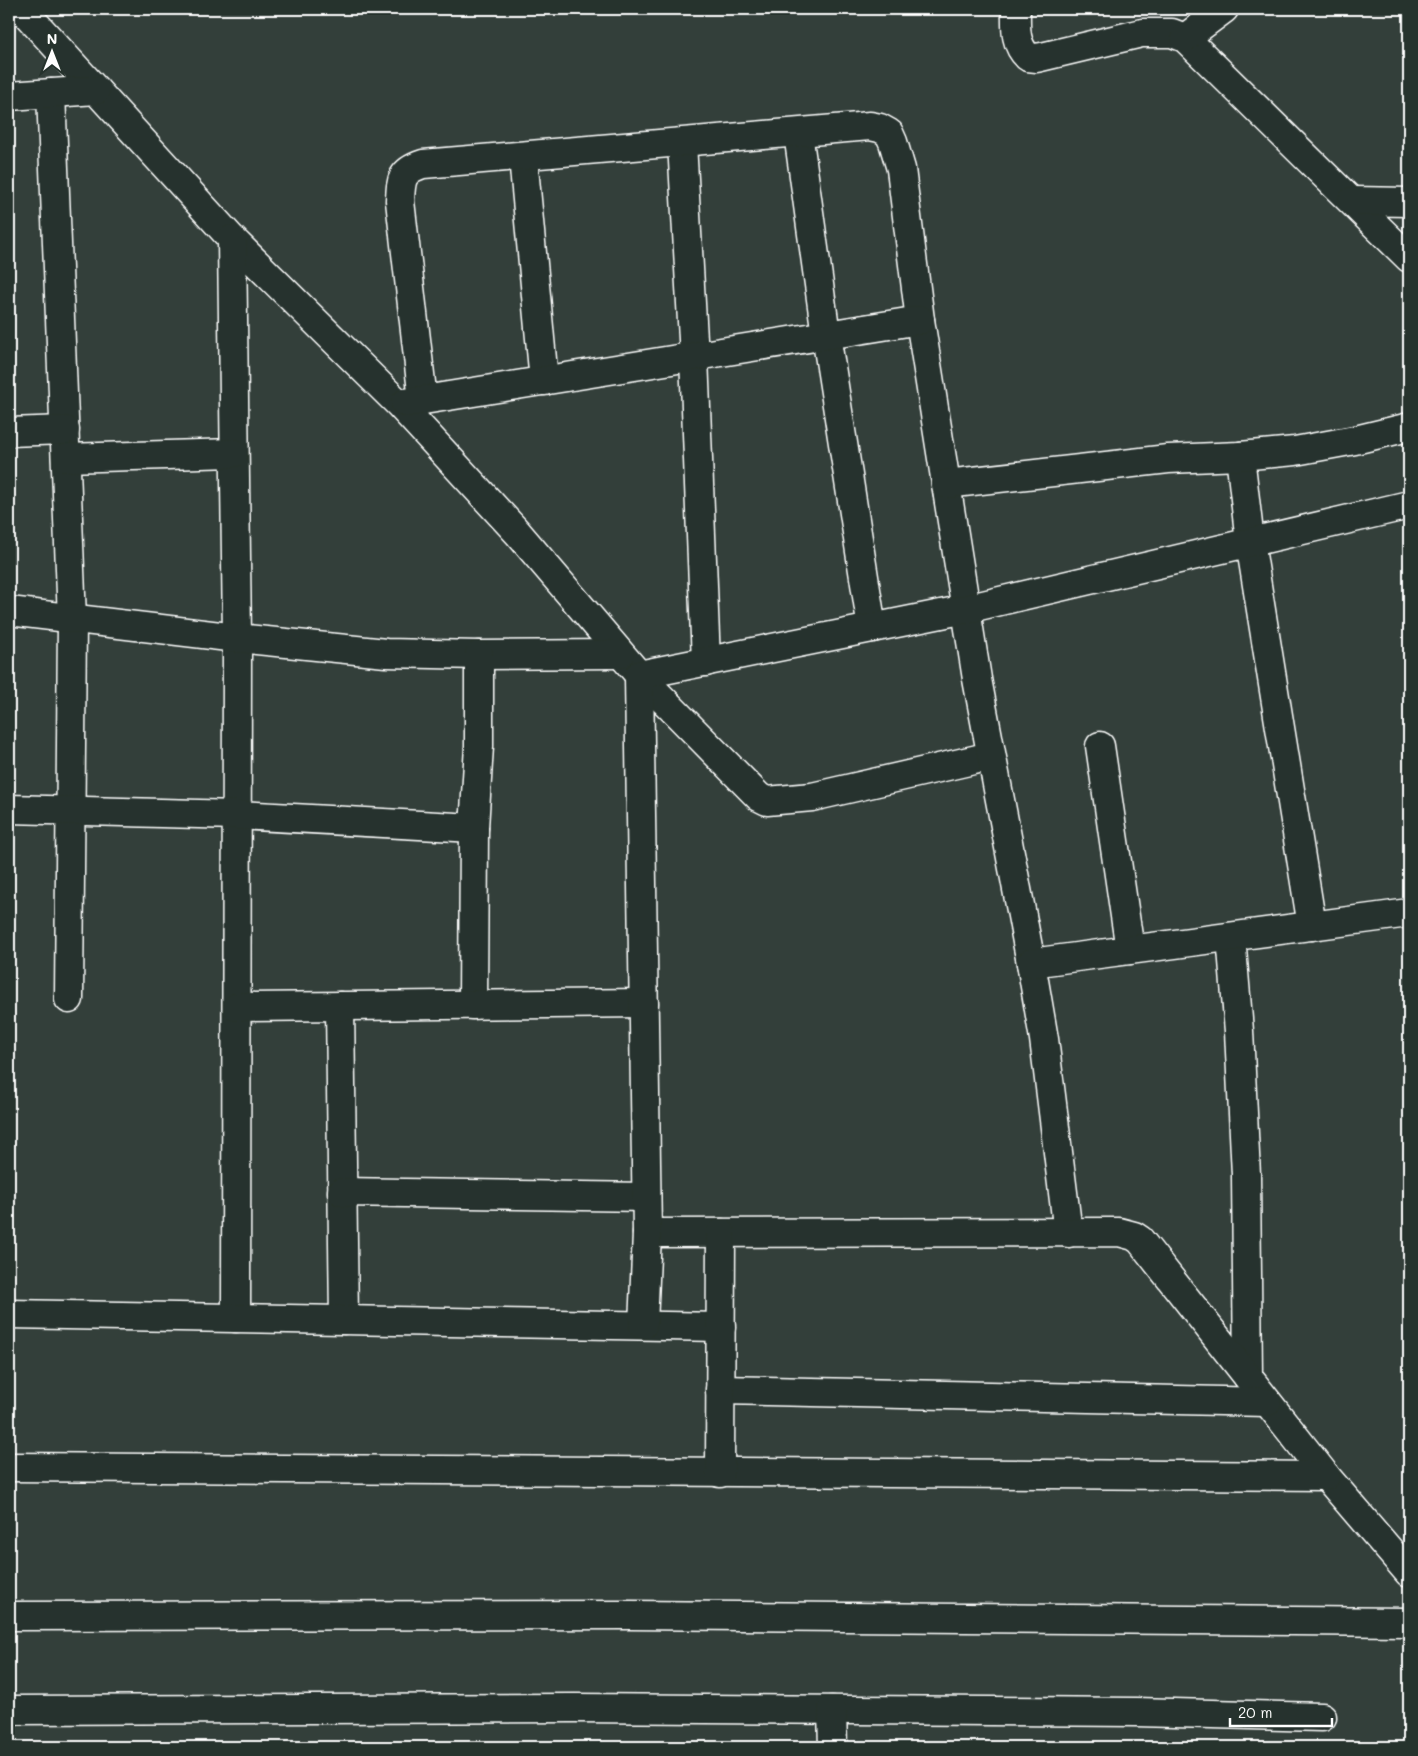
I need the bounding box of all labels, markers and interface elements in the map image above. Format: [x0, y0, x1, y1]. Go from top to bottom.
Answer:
north arrow [28, 28, 78, 78]
text: N [47, 29, 57, 48]
scale bar [1230, 1696, 1333, 1728]
text: 20 m [1238, 1702, 1272, 1722]

